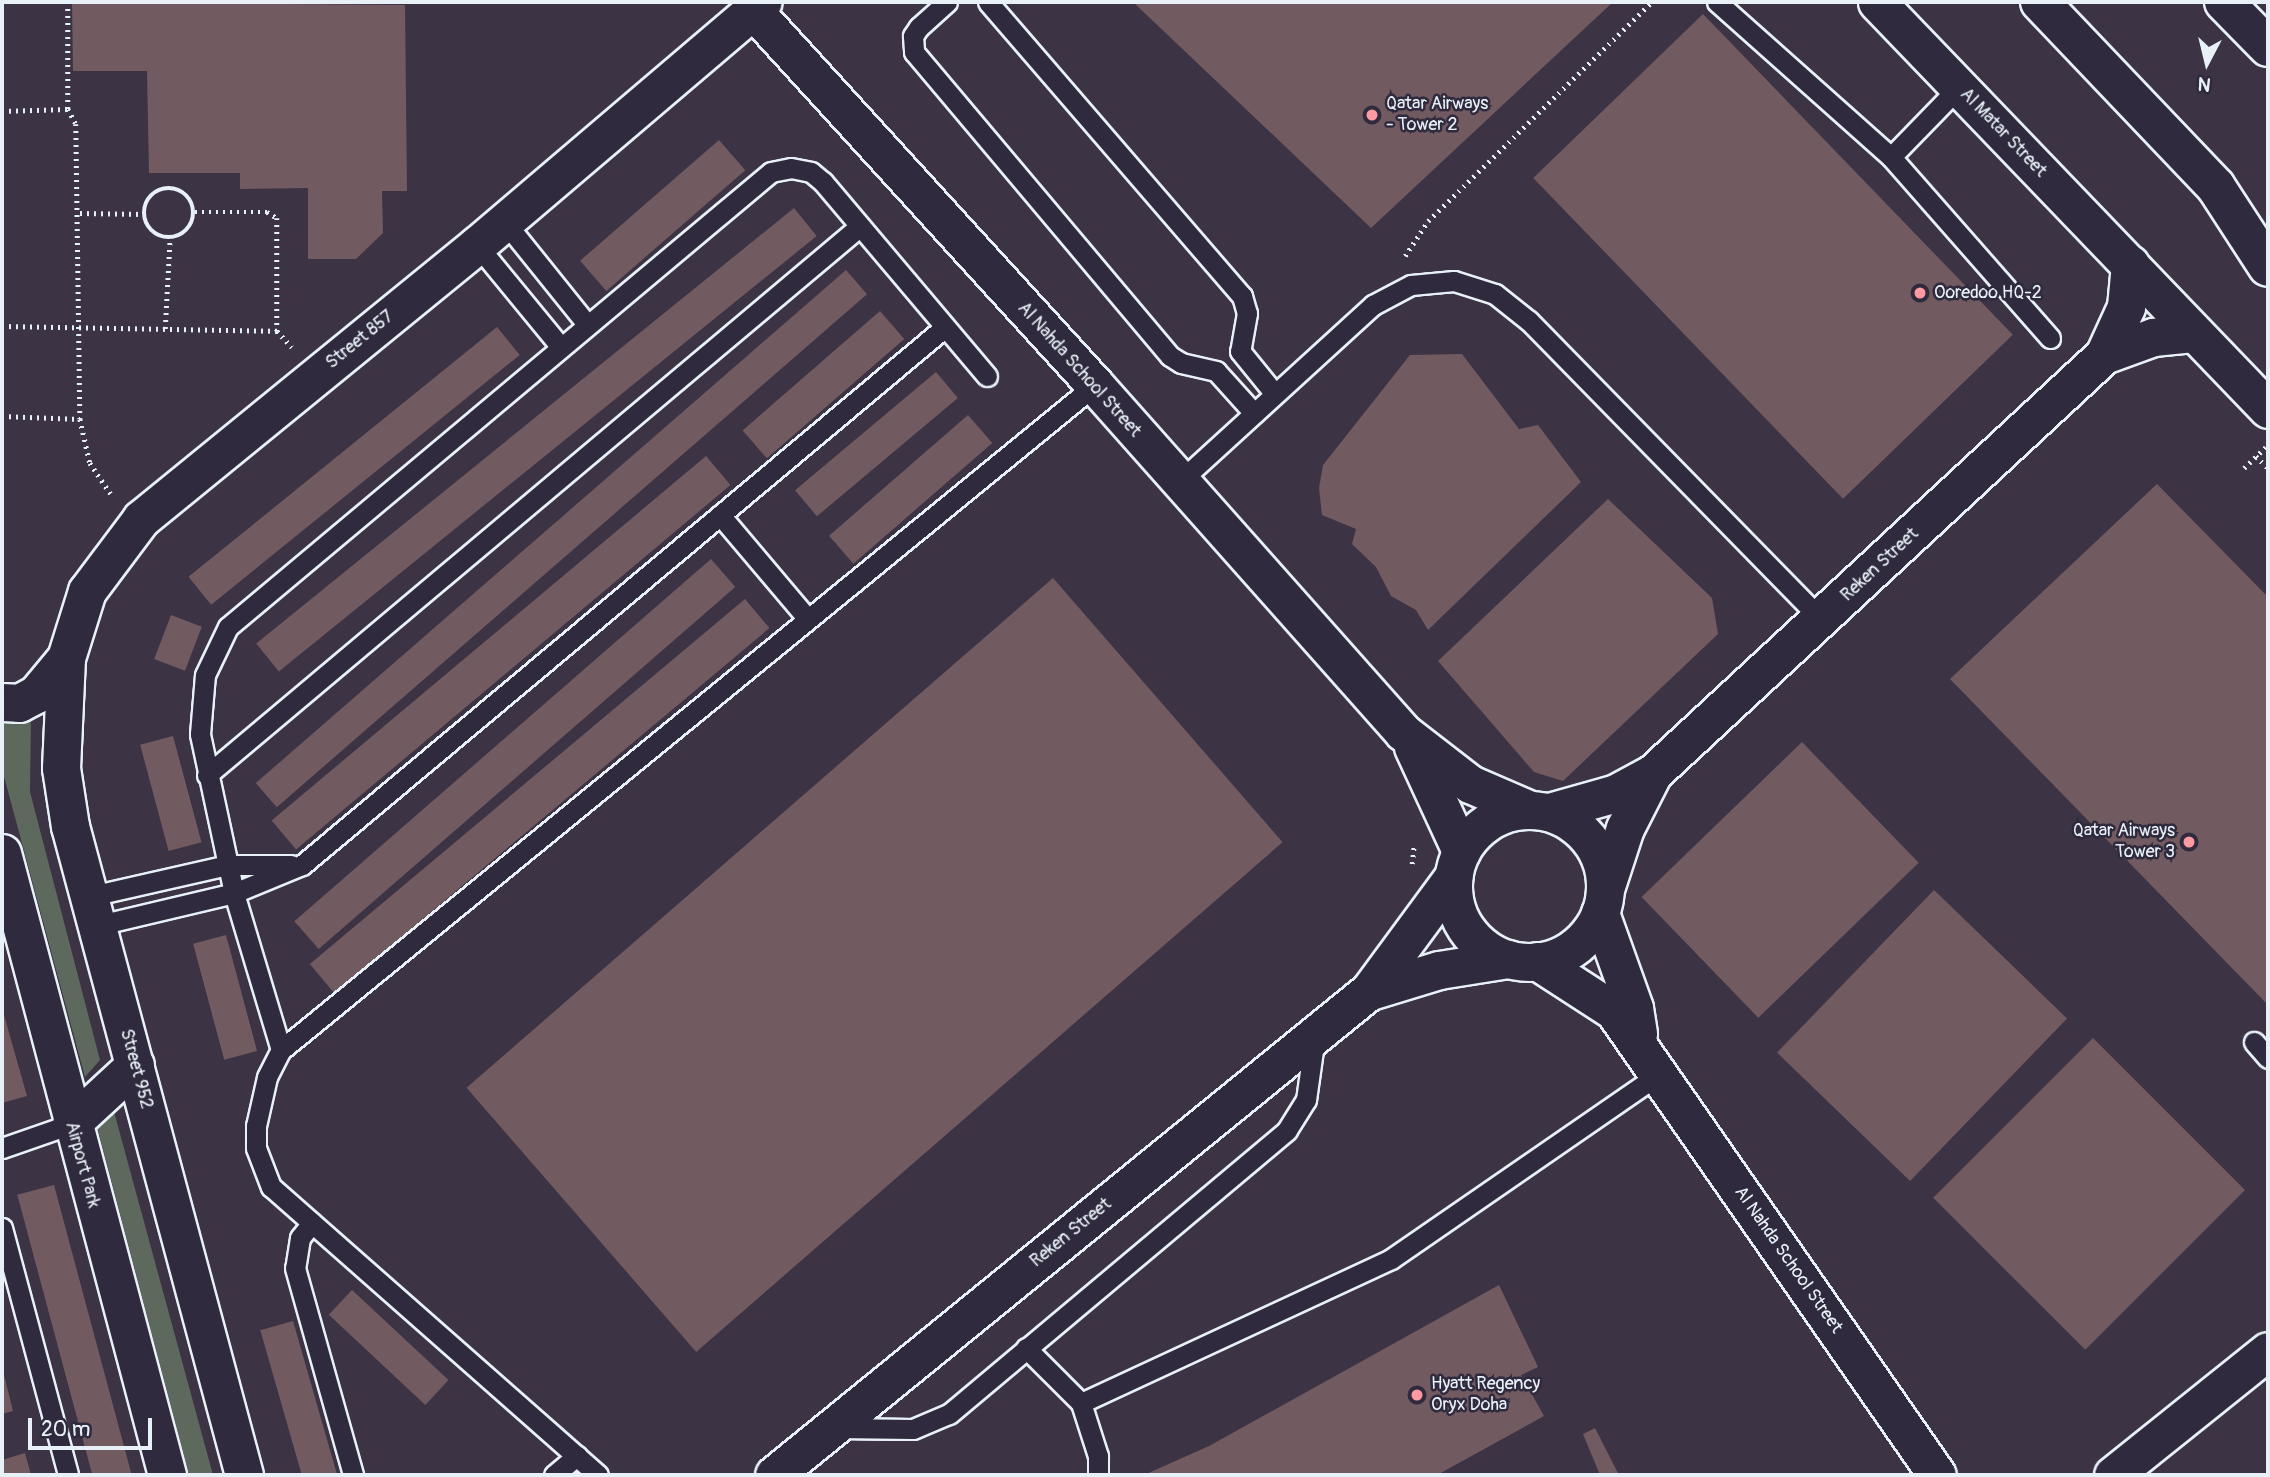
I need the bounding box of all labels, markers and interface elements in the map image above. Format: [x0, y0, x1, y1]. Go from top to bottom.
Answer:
north arrow [2172, 28, 2242, 98]
text: N [2197, 71, 2212, 97]
street label: Al Matar Street [1955, 84, 2051, 182]
place label: Qatar Airways - Tower 2 [1386, 94, 1488, 136]
marker: Qatar Airways - Tower 2 [1364, 107, 1380, 123]
place label: Ooredoo HQ-2 [1934, 282, 2042, 304]
marker: Ooredoo HQ-2 [1912, 285, 1928, 301]
street label: Al Nahda School Street [1013, 298, 1145, 442]
street label: Street 857 [322, 306, 398, 374]
street label: Reken Street [1837, 524, 1923, 606]
place label: Qatar Airways Tower 3 [2073, 821, 2175, 864]
marker: Qatar Airways Tower 3 [2181, 834, 2197, 850]
street label: Street 952 [115, 1027, 157, 1111]
street label: Airport Park [60, 1119, 104, 1211]
street label: Al Nahda School Street [1729, 1182, 1847, 1338]
street label: Reken Street [1026, 1194, 1116, 1272]
place label: Hyatt Regency Oryx Doha [1431, 1374, 1540, 1416]
marker: Hyatt Regency Oryx Doha [1409, 1387, 1425, 1403]
scale bar [32, 1404, 156, 1448]
text: 20 m [41, 1416, 90, 1443]

